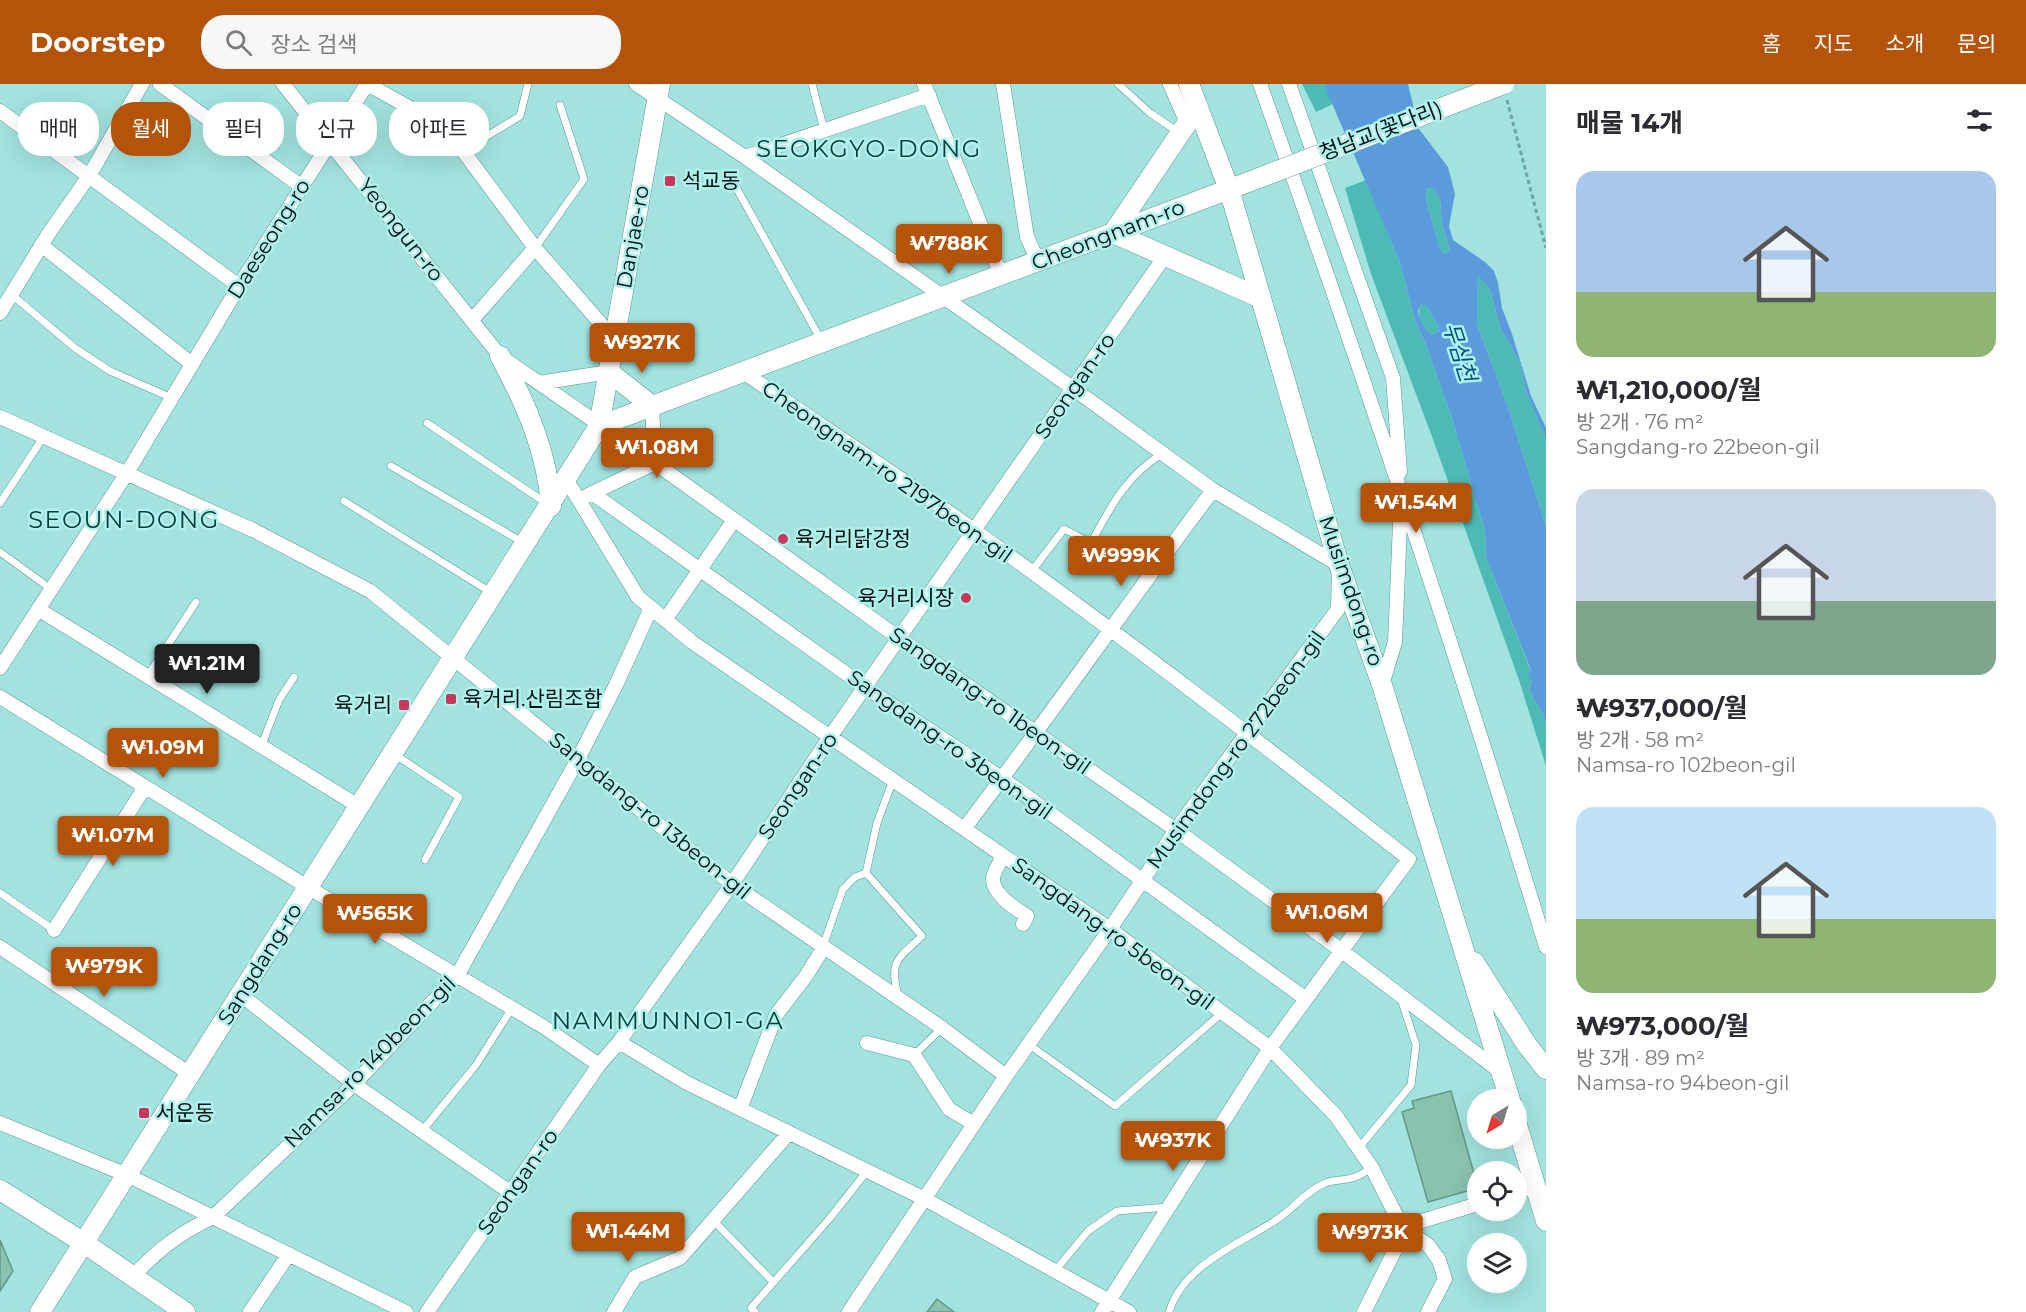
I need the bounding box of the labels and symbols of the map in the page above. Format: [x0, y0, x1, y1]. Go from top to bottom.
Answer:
street label: 청남교(꽃다리) [1316, 96, 1446, 165]
district label: SEOKGYO-DONG [756, 134, 982, 163]
place label: 석교동 [682, 168, 740, 193]
street label: Yeongun-ro [353, 173, 449, 286]
street label: Daeseong-ro [222, 174, 315, 303]
marker: 석교동 [663, 174, 677, 188]
street label: Danjae-ro [611, 183, 654, 290]
street label: Cheongnam-ro [1028, 194, 1188, 275]
pin: ₩788K [907, 224, 991, 275]
water label: 무심천 [1437, 319, 1483, 388]
pin: ₩927K [600, 323, 684, 374]
street label: Seongan-ro [1029, 328, 1120, 443]
street label: Cheongnam-ro 2197beon-gil [757, 375, 1017, 568]
pin: ₩1.08M [608, 428, 706, 479]
pin: ₩1.54M [1367, 483, 1465, 534]
district label: SEOUN-DONG [28, 505, 220, 534]
street label: Musimdong-ro [1314, 512, 1389, 669]
place label: 육거리닭강정 [795, 526, 911, 551]
marker: 육거리닭강정 [776, 532, 790, 546]
pin: ₩999K [1079, 536, 1163, 587]
place label: 육거리시장 [857, 585, 954, 610]
marker: 육거리시장 [959, 591, 973, 605]
street label: Sangdang-ro 1beon-gil [885, 622, 1096, 780]
street label: Musimdong-ro 272beon-gil [1141, 626, 1330, 873]
pin: ₩1.21M [158, 644, 256, 695]
street label: Sangdang-ro 3beon-gil [843, 664, 1057, 825]
place label: 육거리.산림조합 [463, 686, 603, 711]
place label: 육거리 [334, 692, 392, 717]
marker: 육거리.산림조합 [444, 692, 458, 706]
marker: 육거리 [397, 698, 411, 712]
street label: Sangdang-ro 13beon-gil [545, 727, 756, 904]
pin: ₩1.09M [114, 728, 212, 779]
street label: Seongan-ro [753, 728, 842, 844]
pin: ₩1.07M [64, 816, 162, 867]
street label: Sangdang-ro 5beon-gil [1007, 852, 1219, 1015]
pin: ₩1.06M [1278, 893, 1376, 944]
pin: ₩565K [333, 894, 417, 945]
street label: Sangdang-ro [212, 898, 307, 1029]
pin: ₩979K [62, 947, 146, 998]
street label: Namsa-ro 140beon-gil [279, 971, 461, 1153]
district label: NAMMUNNO1-GA [552, 1006, 784, 1035]
north arrow [1467, 1089, 1527, 1149]
place label: 서운동 [156, 1100, 214, 1125]
marker: 서운동 [137, 1106, 151, 1120]
pin: ₩937K [1131, 1121, 1215, 1172]
street label: Seongan-ro [472, 1124, 563, 1239]
pin: ₩1.44M [579, 1212, 677, 1263]
pin: ₩973K [1328, 1213, 1412, 1264]

